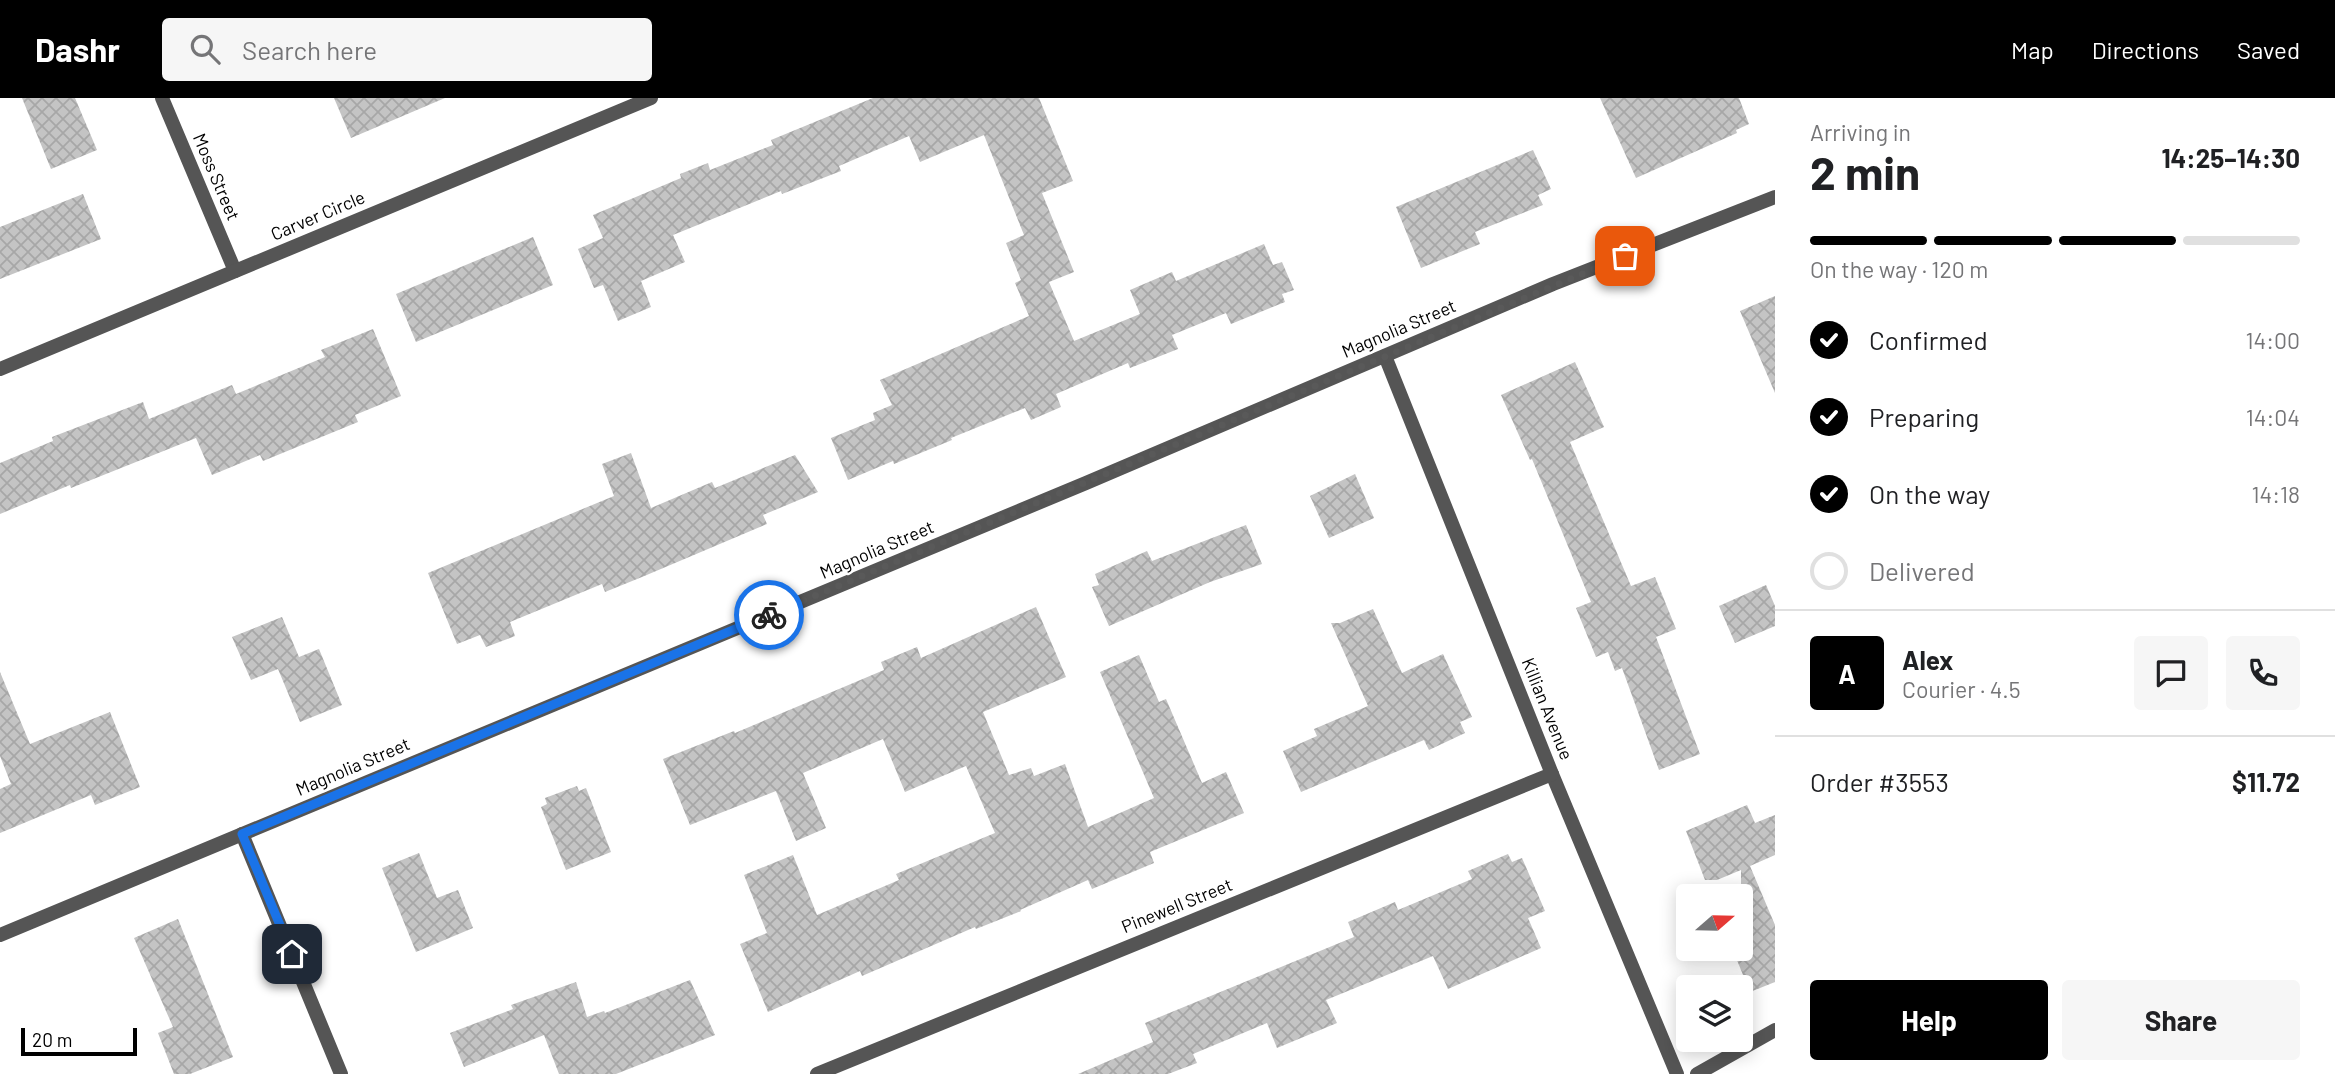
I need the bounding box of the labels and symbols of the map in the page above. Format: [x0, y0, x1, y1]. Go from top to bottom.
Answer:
street label: Moss Street [189, 130, 245, 223]
street label: Carver Circle [267, 185, 368, 245]
pin [1595, 226, 1655, 286]
street label: Magnolia Street [1338, 294, 1459, 362]
street label: Magnolia Street [816, 515, 937, 583]
courier [734, 580, 804, 650]
street label: Killian Avenue [1517, 654, 1578, 763]
street label: Magnolia Street [292, 732, 413, 800]
street label: Pinewell Street [1118, 873, 1235, 937]
north arrow [1676, 884, 1754, 961]
pin [262, 924, 322, 984]
scale bar [21, 1025, 136, 1057]

